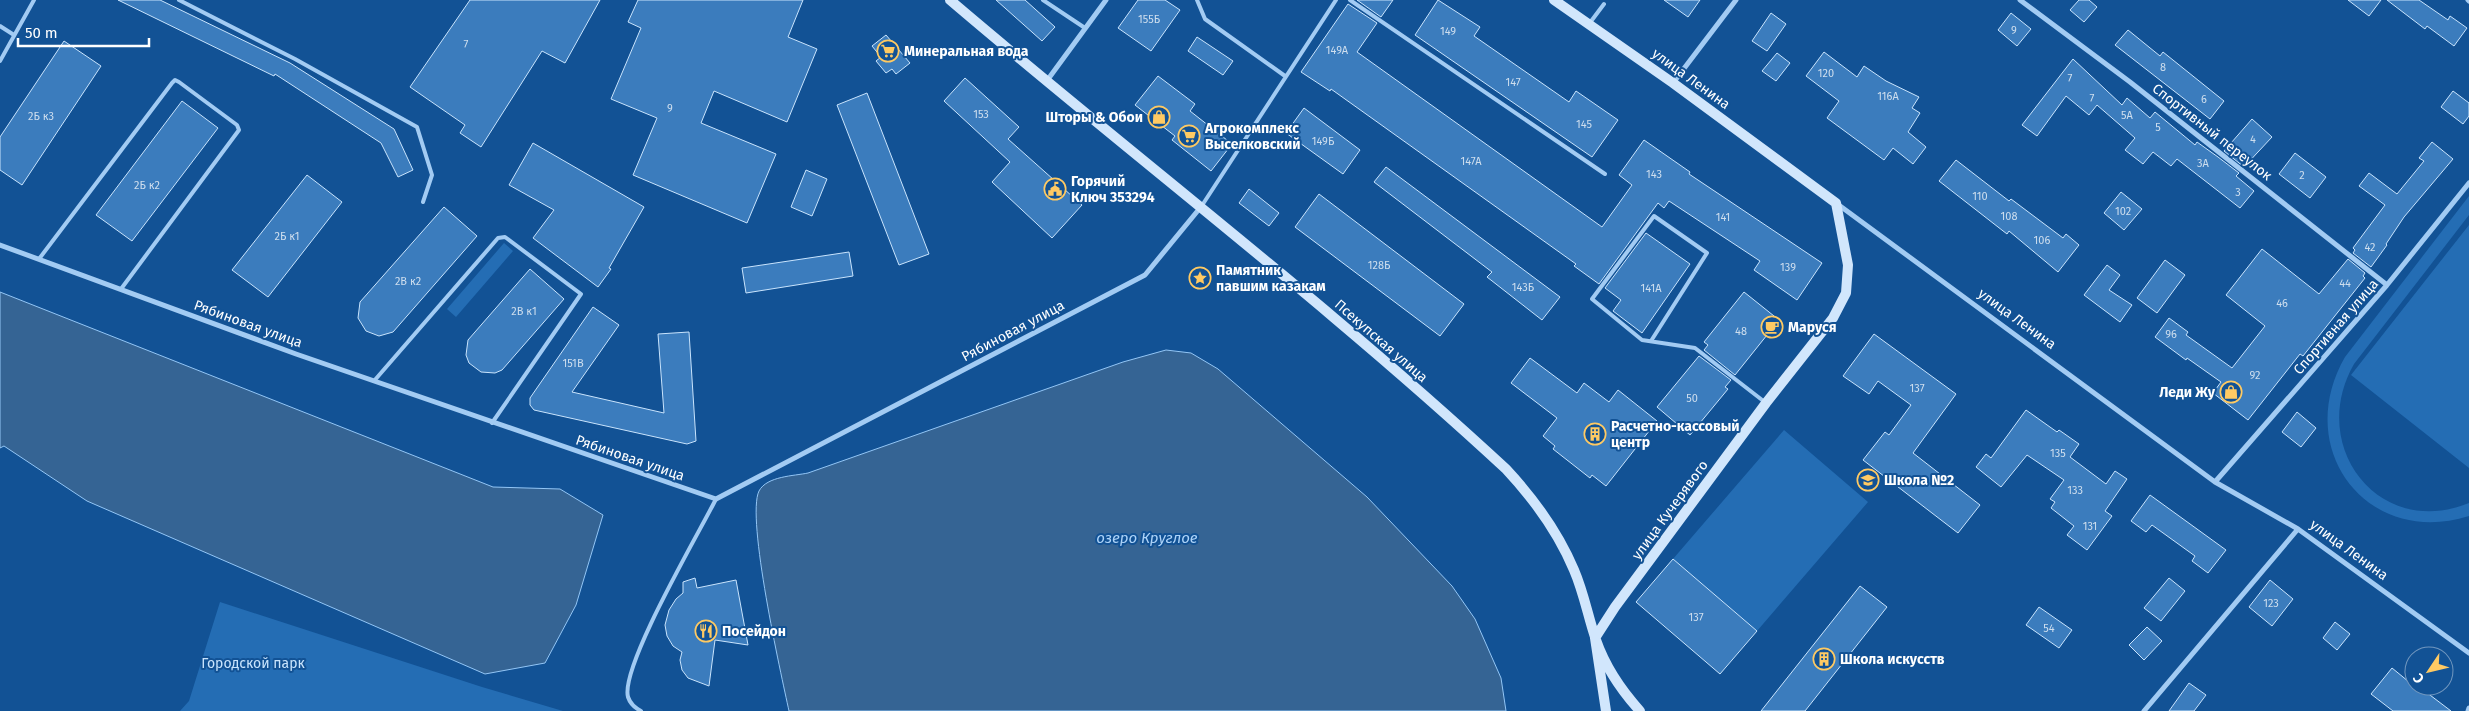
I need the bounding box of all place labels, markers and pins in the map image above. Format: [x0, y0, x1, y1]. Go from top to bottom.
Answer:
supermarket icon: Минеральная вода [876, 39, 900, 63]
place label: Минеральная вода [904, 43, 1029, 60]
shop icon: Шторы & Обои [1147, 105, 1171, 129]
place label: Шторы & Обои [1045, 109, 1143, 126]
place label: Агрокомплекс Выселковский [1204, 120, 1301, 153]
supermarket icon: Агрокомплекс Выселковский [1177, 124, 1201, 148]
place label: Горячий Ключ 353294 [1071, 173, 1155, 206]
public building icon: Горячий Ключ 353294 [1043, 177, 1067, 201]
place label: Памятник павшим казакам [1216, 262, 1326, 295]
place icon: Памятник павшим казакам [1188, 266, 1212, 290]
cafe icon: Маруся [1760, 315, 1784, 339]
place label: Маруся [1788, 319, 1837, 336]
shop icon: Леди Жу [2219, 380, 2243, 404]
place label: Леди Жу [2159, 384, 2216, 401]
place label: Расчетно-кассовый центр [1611, 418, 1740, 451]
building icon: Расчетно-кассовый центр [1583, 422, 1607, 446]
school or university icon: Школа №2 [1856, 468, 1880, 492]
place label: Школа №2 [1884, 472, 1954, 489]
restaurant icon: Посейдон [694, 619, 718, 643]
place label: Посейдон [722, 623, 786, 640]
building icon: Школа искусств [1812, 647, 1836, 671]
place label: Школа искусств [1840, 651, 1945, 668]

